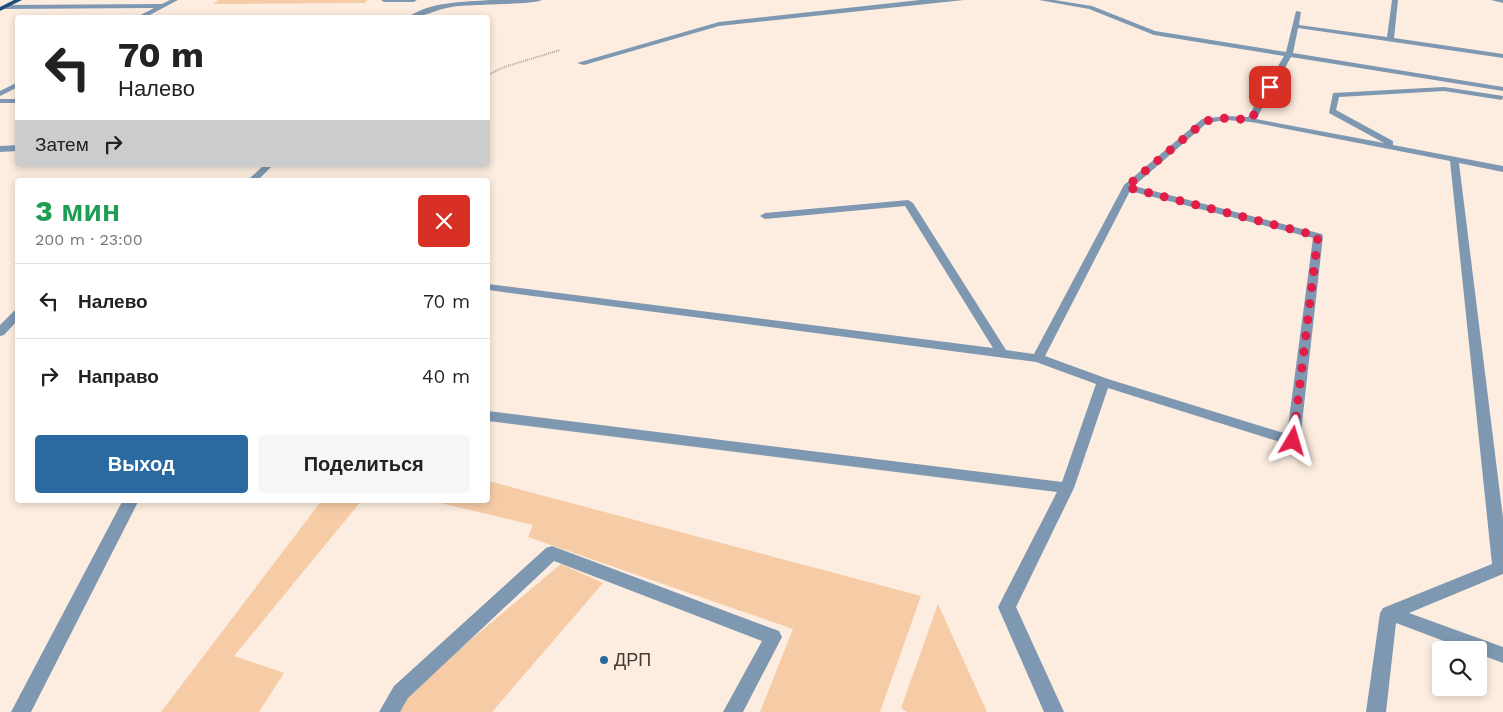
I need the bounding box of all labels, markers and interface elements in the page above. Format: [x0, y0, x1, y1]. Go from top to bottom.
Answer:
text: 70 m [118, 34, 204, 76]
icon: left [35, 35, 100, 100]
pin [1249, 66, 1291, 108]
icon: arrive [1256, 73, 1284, 101]
text: Налево [118, 76, 195, 101]
icon: right [99, 130, 127, 158]
text: Затем [35, 133, 89, 156]
text: 3 мин [35, 193, 120, 228]
button: close [418, 195, 470, 247]
text: 200 m · 23:00 [35, 230, 143, 249]
icon: left [35, 287, 63, 315]
text: Налево [78, 290, 148, 313]
text: 70 m [423, 290, 470, 313]
icon: right [35, 362, 63, 390]
text: Направо [78, 365, 159, 388]
text: 40 m [422, 365, 470, 388]
position arrow [1266, 414, 1318, 466]
button: Выход [35, 435, 248, 493]
button: Поделиться [258, 435, 470, 493]
map controls [1432, 641, 1487, 696]
button: search [1432, 641, 1487, 696]
place label: ДРП [614, 649, 651, 670]
marker: ДРП [598, 654, 610, 666]

